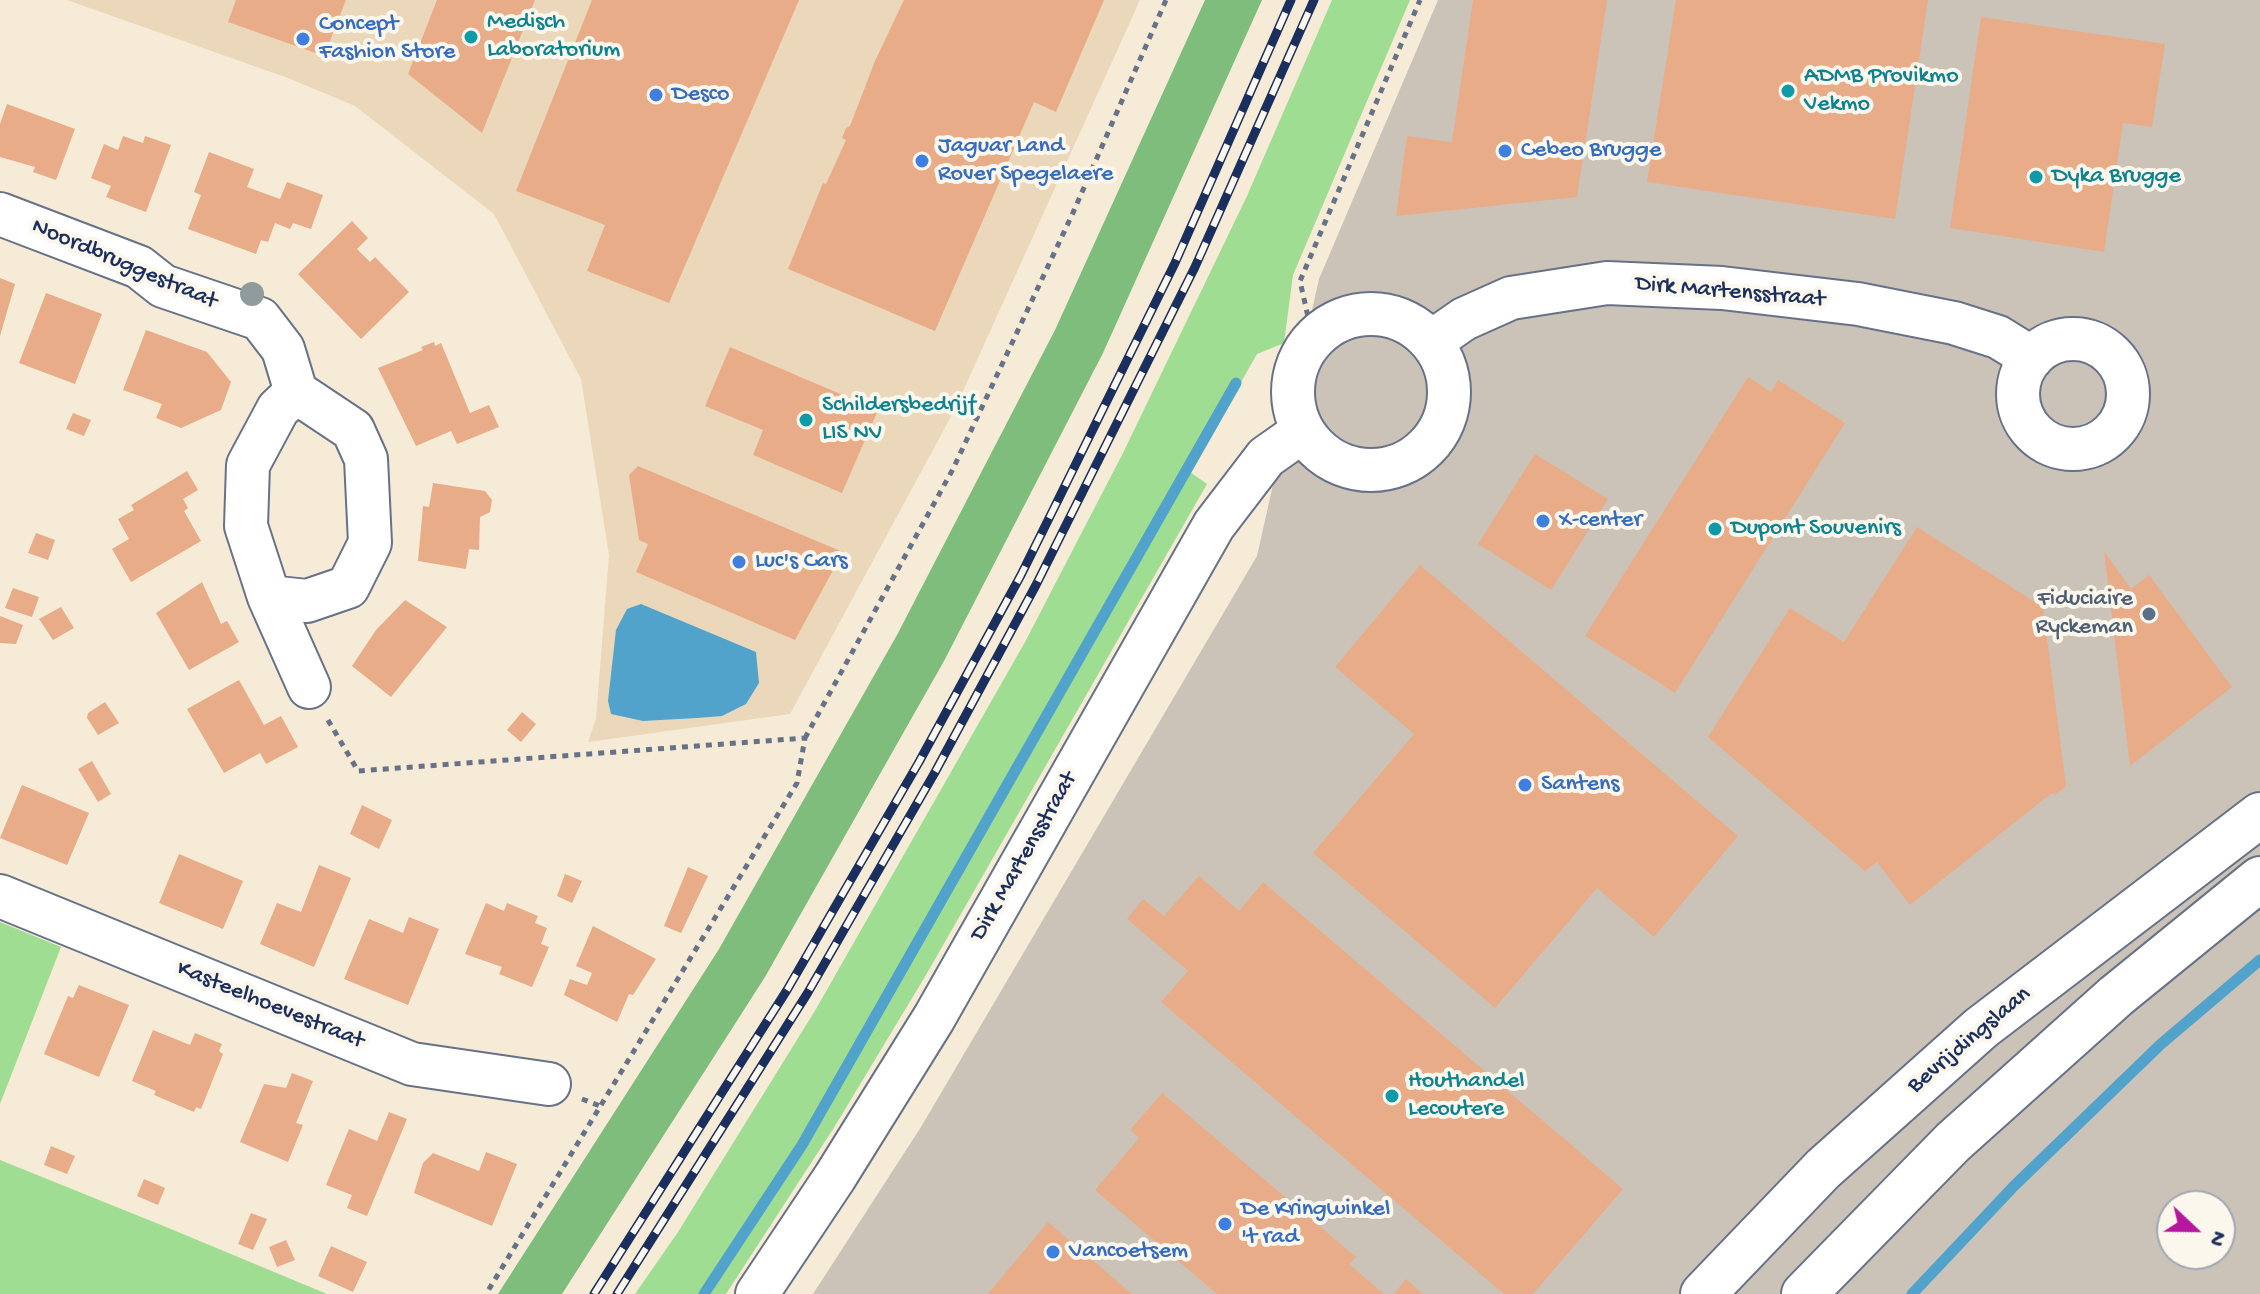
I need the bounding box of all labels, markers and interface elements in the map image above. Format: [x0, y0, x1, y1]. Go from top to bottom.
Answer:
place label: Medisch Laboratorium [487, 9, 620, 65]
place label: Concept Fashion Store [319, 11, 455, 67]
marker: Medisch Laboratorium [462, 28, 480, 46]
marker: Concept Fashion Store [294, 30, 312, 48]
place label: ADMB Provikmo Vekmo [1804, 63, 1959, 119]
place label: Desco [672, 81, 729, 109]
marker: ADMB Provikmo Vekmo [1779, 82, 1797, 100]
marker: Desco [647, 86, 665, 104]
place label: Jaguar Land Rover Spegelaere [938, 133, 1113, 189]
place label: Cebeo Brugge [1521, 137, 1661, 165]
marker: Cebeo Brugge [1496, 142, 1514, 160]
marker: Jaguar Land Rover Spegelaere [913, 152, 931, 170]
place label: Dyka Brugge [2052, 163, 2181, 191]
marker: Dyka Brugge [2027, 168, 2045, 186]
street label: Noordbruggestraat [27, 213, 221, 317]
street label: Dirk Martensstraat [1634, 270, 1826, 316]
place label: Schildersbedrijf LIS NV [822, 392, 976, 448]
marker: Schildersbedrijf LIS NV [797, 411, 815, 429]
place label: X-center [1559, 507, 1642, 535]
marker: X-center [1534, 512, 1552, 530]
place label: Dupont Souvenirs [1731, 515, 1901, 543]
marker: Dupont Souvenirs [1706, 520, 1724, 538]
place label: Luc's Cars [755, 548, 847, 576]
marker: Luc's Cars [730, 553, 748, 571]
place label: Fiduciaire Ryckeman [2036, 586, 2133, 642]
marker: Fiduciaire Ryckeman [2140, 605, 2158, 623]
street label: Dirk Martensstraat [965, 767, 1085, 947]
place label: Santens [1541, 771, 1619, 799]
marker: Santens [1516, 776, 1534, 794]
street label: Kasteelhoevestraat [172, 955, 368, 1057]
street label: Bevrijdingslaan [1902, 981, 2038, 1101]
place label: Houthandel Lecoutere [1408, 1068, 1525, 1124]
marker: Houthandel Lecoutere [1383, 1087, 1401, 1105]
north arrow [2156, 1190, 2236, 1270]
place label: De Kringwinkel 't rad [1241, 1196, 1390, 1252]
marker: De Kringwinkel 't rad [1216, 1215, 1234, 1233]
text: N [2202, 1227, 2231, 1250]
place label: Vancoetsem [1069, 1238, 1188, 1266]
marker: Vancoetsem [1044, 1243, 1062, 1261]

